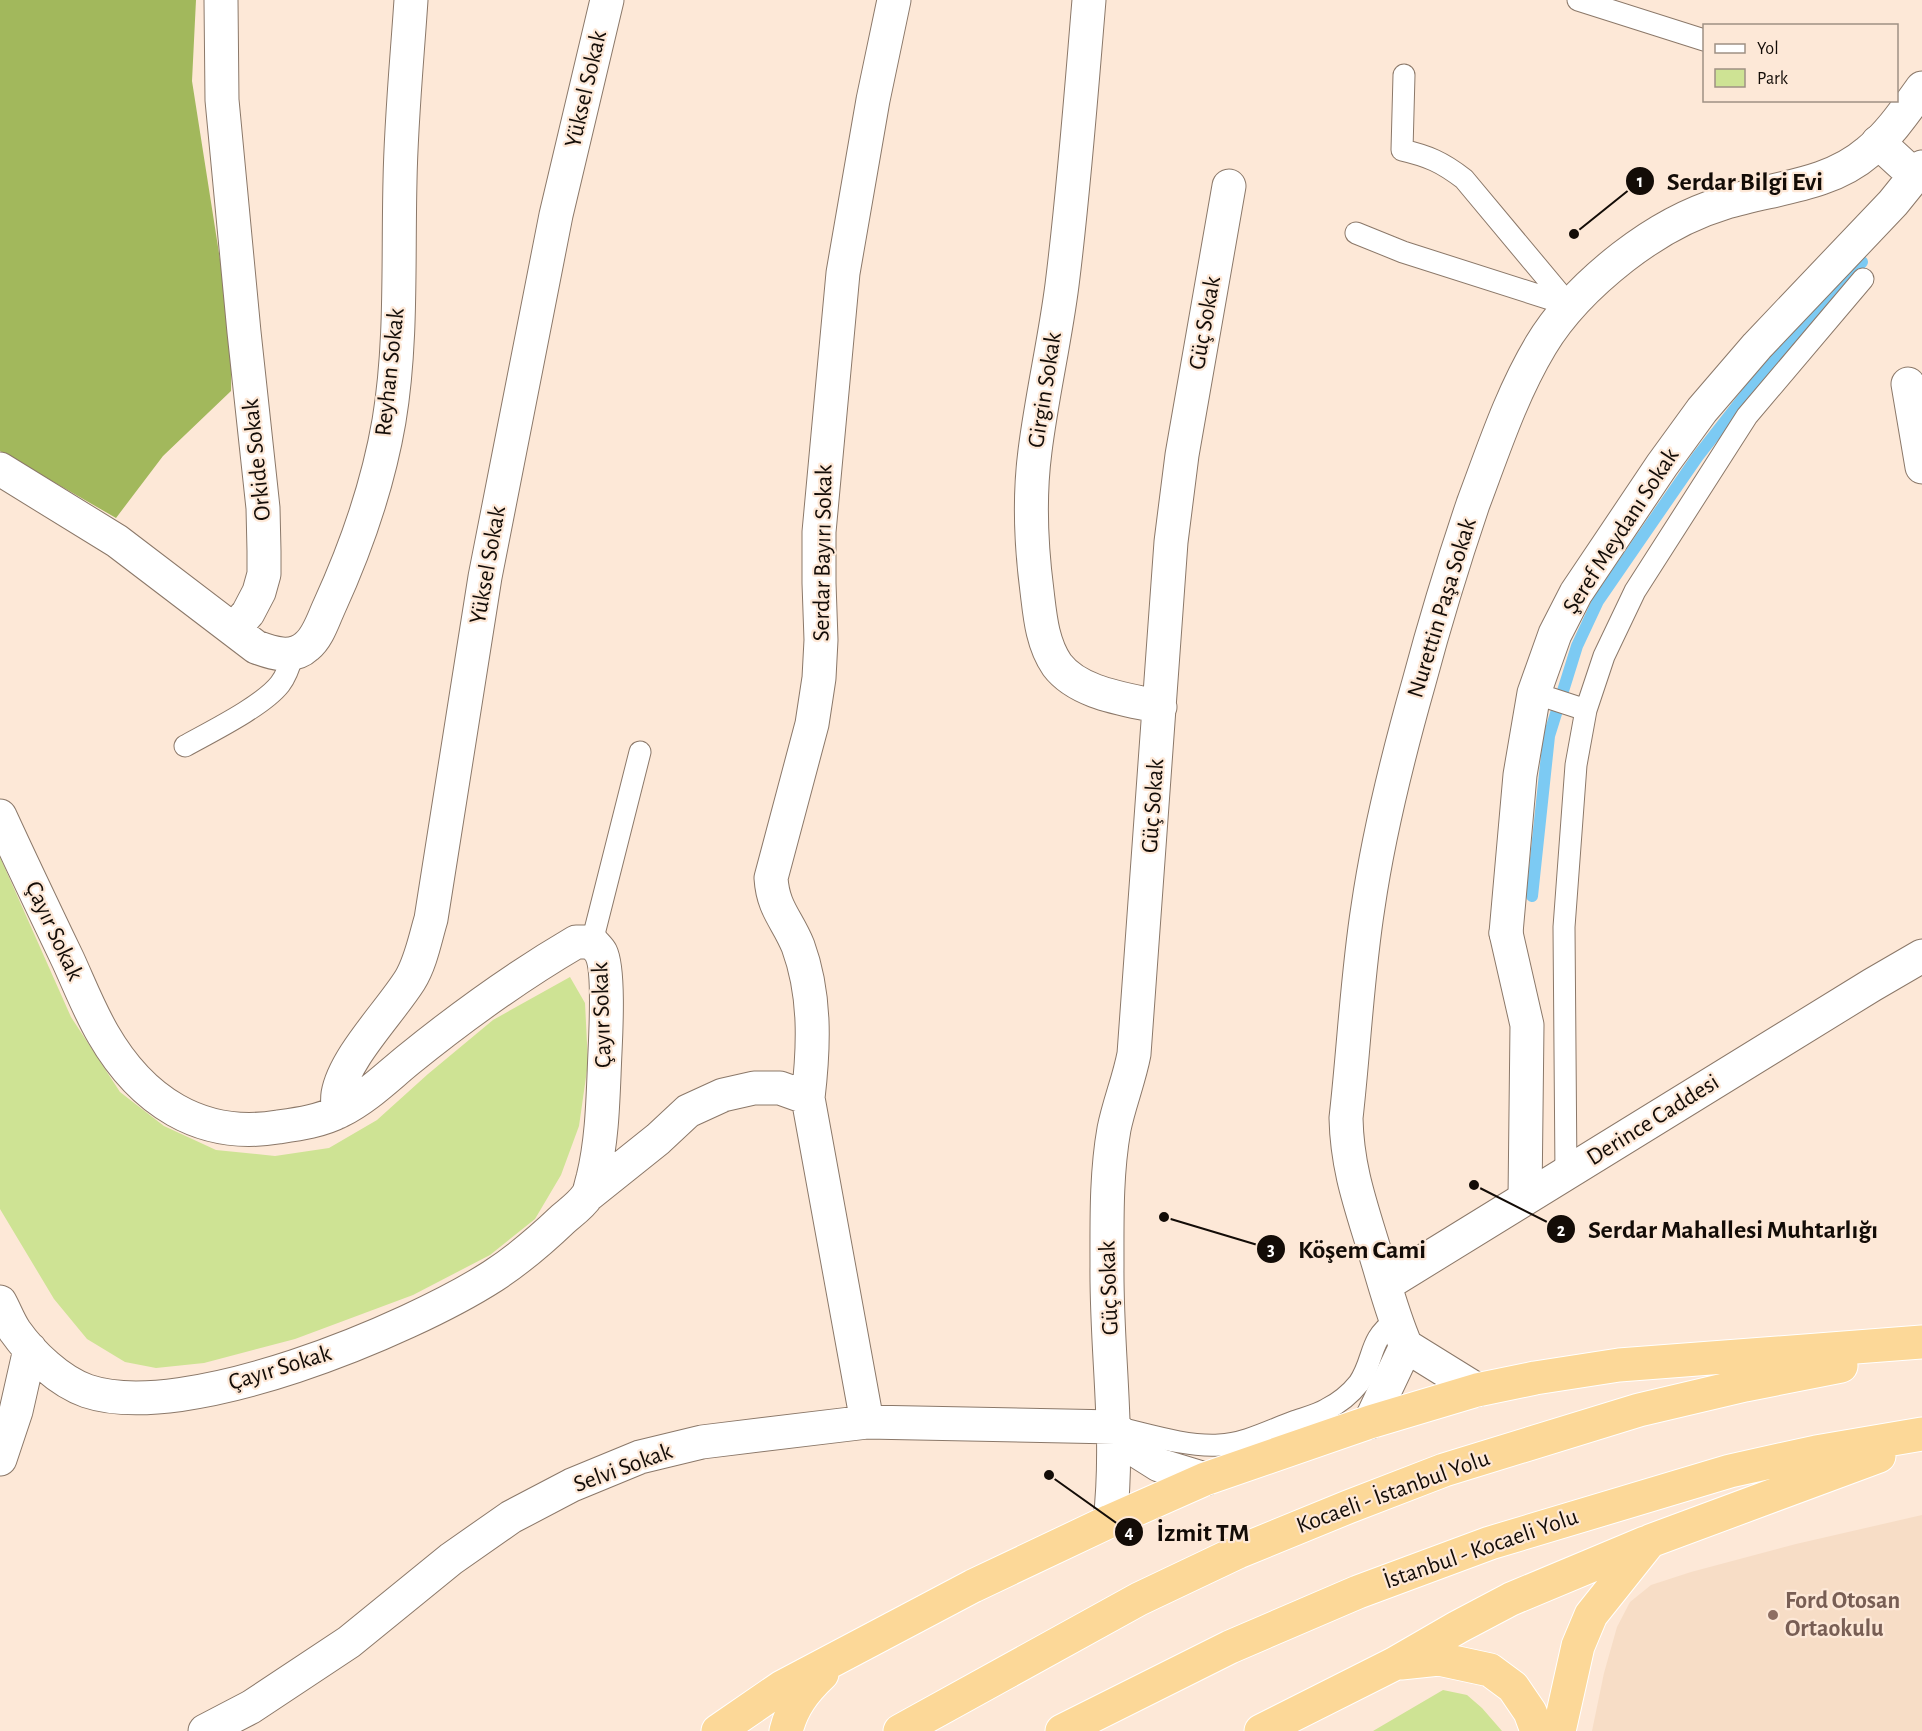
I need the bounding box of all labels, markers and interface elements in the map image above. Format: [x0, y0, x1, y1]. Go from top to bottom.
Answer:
legend [1703, 24, 1898, 102]
street label: Yüksel Sokak [561, 28, 611, 150]
text: Yol [1757, 40, 1779, 58]
text: Park [1757, 70, 1789, 88]
callout: Serdar Bilgi Evi [1625, 159, 1836, 203]
text: Serdar Bilgi Evi [1667, 169, 1823, 195]
text: 1 [1637, 173, 1643, 191]
street label: Güç Sokak [1185, 274, 1225, 372]
street label: Reyhan Sokak [371, 307, 409, 437]
street label: Girgin Sokak [1024, 330, 1066, 450]
street label: Orkide Sokak [239, 398, 275, 522]
street label: Şeref Meydanı Sokak [1559, 444, 1683, 618]
street label: Serdar Bayırı Sokak [809, 464, 837, 642]
street label: Yüksel Sokak [466, 504, 510, 626]
street label: Nurettin Paşa Sokak [1403, 515, 1481, 701]
street label: Güç Sokak [1138, 758, 1168, 854]
street label: Çayır Sokak [21, 878, 87, 984]
street label: Çayır Sokak [588, 961, 616, 1068]
street label: Derince Caddesi [1583, 1070, 1723, 1170]
callout: Serdar Mahallesi Muhtarlığı [1546, 1207, 1890, 1251]
text: Serdar Mahallesi Muhtarlığı [1588, 1217, 1878, 1243]
text: 2 [1557, 1222, 1566, 1240]
callout: Köşem Cami [1256, 1227, 1438, 1271]
text: Köşem Cami [1298, 1237, 1426, 1263]
street label: Güç Sokak [1095, 1240, 1123, 1336]
text: 3 [1267, 1241, 1275, 1259]
street label: Çayır Sokak [226, 1341, 334, 1395]
street label: Selvi Sokak [571, 1439, 675, 1497]
street label: Kocaeli - İstanbul Yolu [1293, 1445, 1493, 1538]
street label: İstanbul - Kocaeli Yolu [1380, 1504, 1581, 1594]
callout: İzmit TM [1114, 1510, 1261, 1554]
text: İzmit TM [1157, 1519, 1249, 1546]
text: 4 [1124, 1524, 1134, 1542]
place label: Ford Otosan Ortaokulu [1785, 1589, 1900, 1641]
marker: Ford Otosan Ortaokulu [1766, 1608, 1780, 1622]

